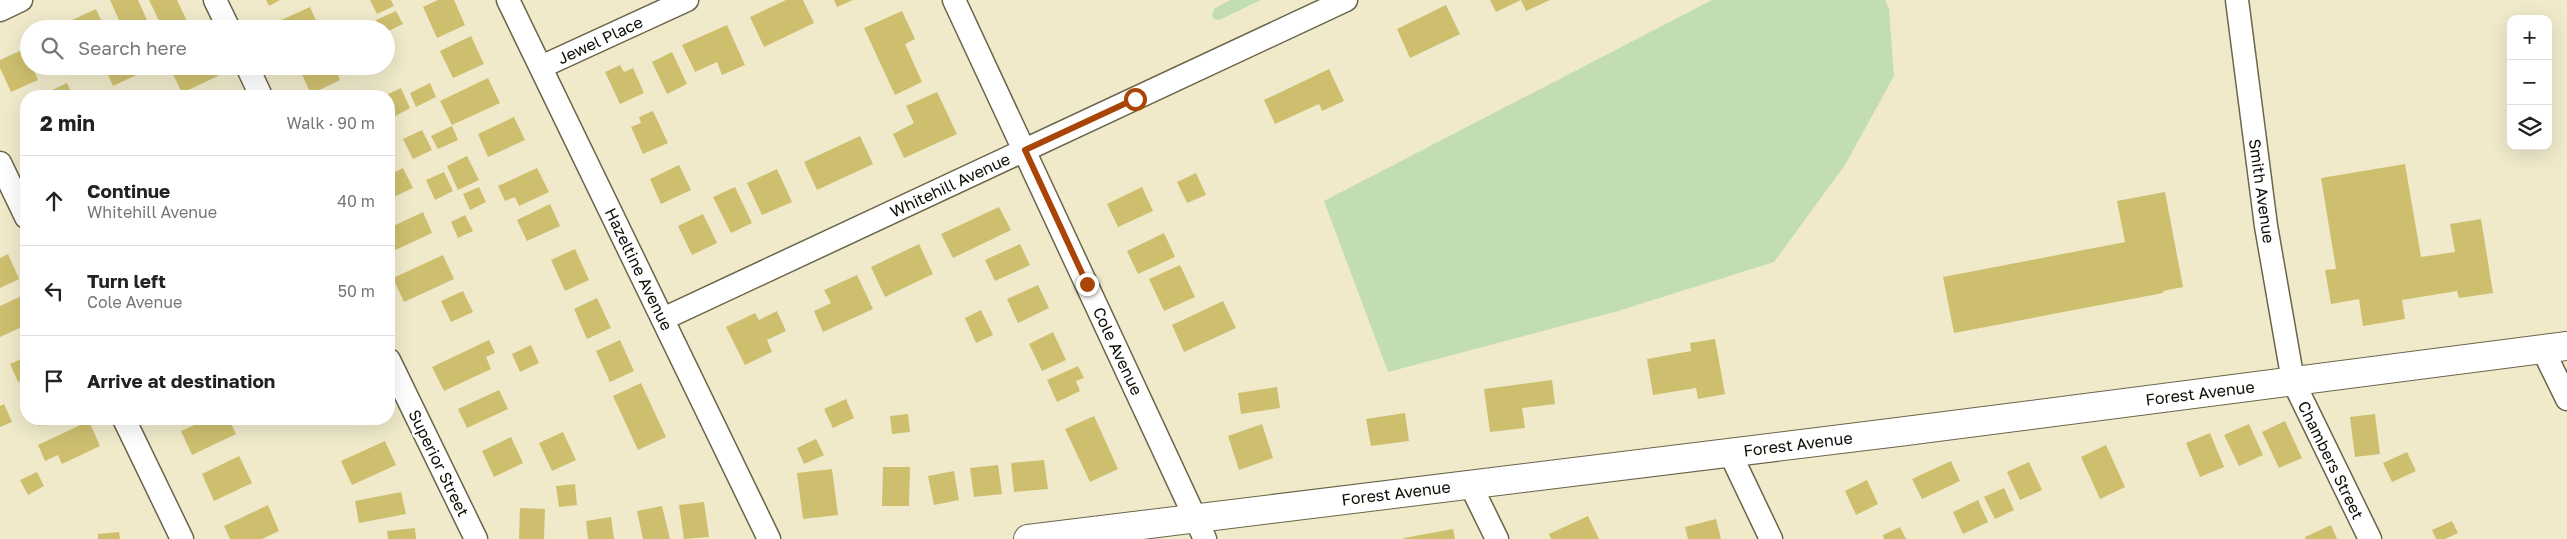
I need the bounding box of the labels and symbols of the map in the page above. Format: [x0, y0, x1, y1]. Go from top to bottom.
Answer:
street label: Jewel Place [554, 12, 646, 68]
route start [1124, 88, 1147, 111]
street label: Smith Avenue [2245, 137, 2279, 245]
street label: Whitehill Avenue [887, 148, 1013, 222]
street label: Hazeltine Avenue [601, 205, 677, 333]
route end [1076, 273, 1099, 296]
street label: Cole Avenue [1089, 304, 1147, 398]
street label: Forest Avenue [2144, 376, 2256, 410]
street label: Chambers Street [2294, 398, 2368, 522]
street label: Superior Street [404, 406, 474, 520]
street label: Forest Avenue [1742, 427, 1854, 461]
street label: Forest Avenue [1340, 476, 1452, 510]

